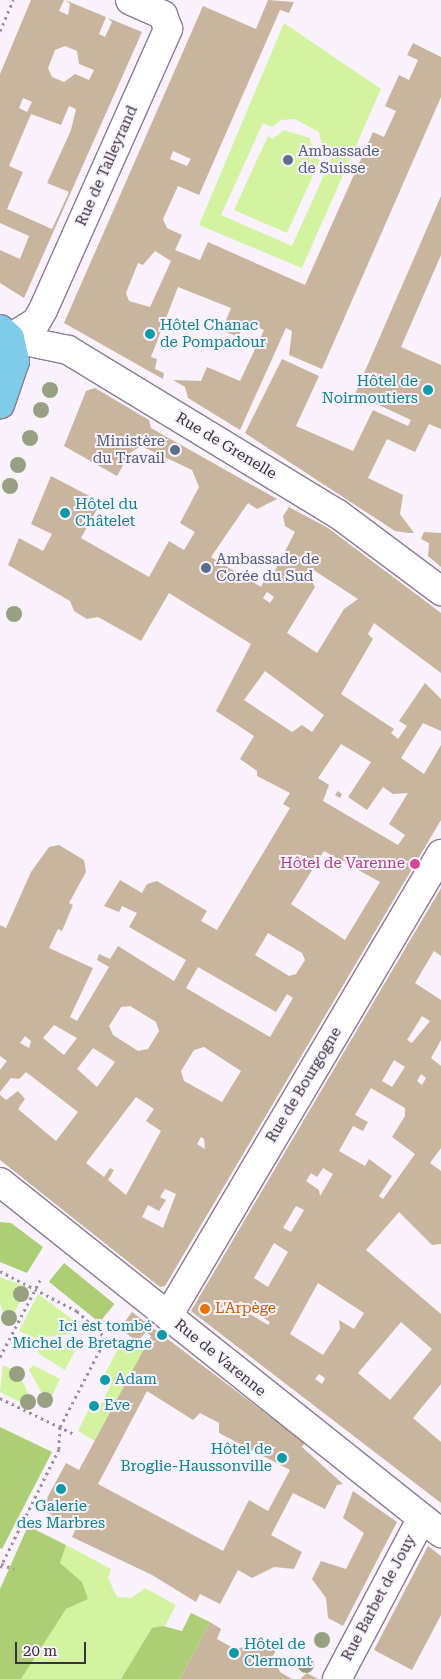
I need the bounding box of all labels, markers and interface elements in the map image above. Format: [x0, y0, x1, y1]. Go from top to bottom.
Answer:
street label: Rue de Talleyrand [72, 103, 142, 229]
place label: Ambassade de Suisse [298, 142, 380, 177]
marker: Ambassade de Suisse [282, 154, 294, 166]
place label: Hôtel Chanac de Pompadour [160, 316, 266, 351]
marker: Hôtel Chanac de Pompadour [144, 328, 156, 340]
place label: Hôtel de Noirmoutiers [322, 372, 418, 407]
marker: Hôtel de Noirmoutiers [422, 384, 434, 396]
street label: Rue de Grenelle [172, 409, 280, 483]
place label: Ministère du Travail [93, 432, 165, 467]
marker: Ministère du Travail [169, 444, 181, 456]
place label: Hôtel du Châtelet [75, 495, 137, 530]
marker: Hôtel du Châtelet [59, 507, 71, 519]
place label: Ambassade de Corée du Sud [216, 550, 319, 585]
marker: Ambassade de Corée du Sud [200, 562, 212, 574]
place label: Hôtel de Varenne [280, 855, 405, 873]
marker: Hôtel de Varenne [409, 858, 421, 870]
street label: Rue de Bourgogne [262, 1024, 346, 1146]
place label: L'Arpège [215, 1300, 276, 1318]
marker: L'Arpège [199, 1303, 211, 1315]
street label: Rue de Varenne [171, 1316, 269, 1400]
place label: Ici est tombé Michel de Bretagne [12, 1317, 152, 1352]
marker: Ici est tombé Michel de Bretagne [156, 1329, 168, 1341]
place label: Adam [115, 1371, 157, 1389]
marker: Adam [99, 1374, 111, 1386]
place label: Eve [104, 1397, 130, 1415]
marker: Eve [88, 1400, 100, 1412]
place label: Hôtel de Broglie-Haussonville [120, 1440, 272, 1475]
marker: Hôtel de Broglie-Haussonville [276, 1452, 288, 1464]
marker: Galerie des Marbres [55, 1483, 67, 1495]
place label: Galerie des Marbres [17, 1497, 105, 1532]
street label: Rue Barbet de Jouy [338, 1532, 420, 1664]
scale bar [18, 1632, 89, 1664]
place label: Hôtel de Clermont [244, 1635, 312, 1670]
text: 20 m [23, 1642, 57, 1660]
marker: Hôtel de Clermont [228, 1647, 240, 1659]

